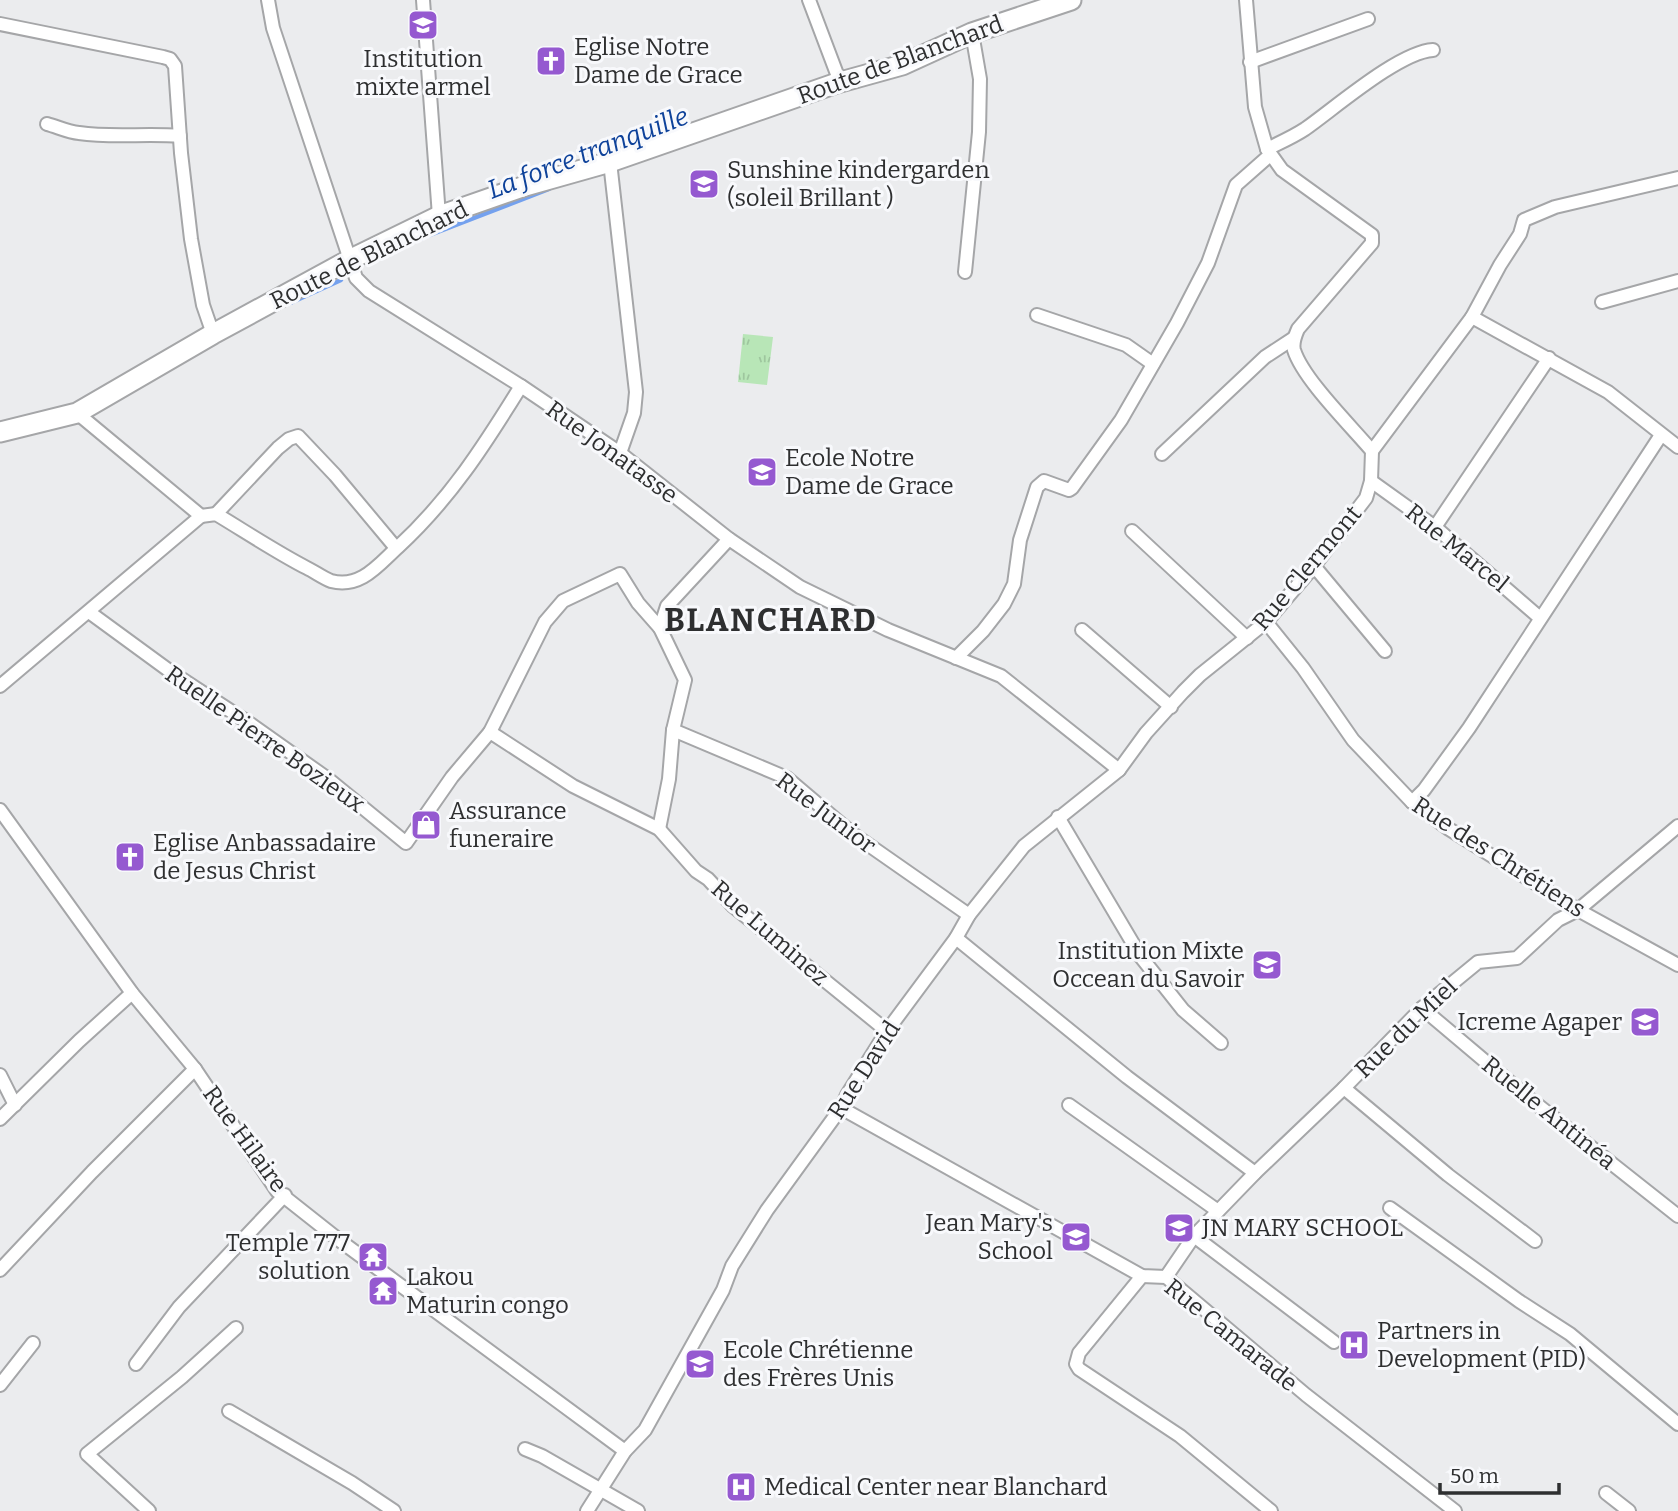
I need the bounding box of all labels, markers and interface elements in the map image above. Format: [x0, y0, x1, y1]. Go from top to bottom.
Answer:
school or university icon: Institution mixte armel [406, 8, 440, 42]
street label: Route de Blanchard [793, 10, 1007, 110]
place label: Eglise Notre Dame de Grace [574, 33, 743, 89]
church icon: Eglise Notre Dame de Grace [534, 44, 568, 78]
place label: Institution mixte armel [355, 45, 491, 101]
water label: La force tranquille [483, 100, 693, 206]
place label: Sunshine kindergarden (soleil Brillant ) [727, 156, 990, 212]
school or university icon: Sunshine kindergarden (soleil Brillant ) [687, 167, 721, 201]
street label: Route de Blanchard [265, 195, 473, 315]
street label: Rue Jonatasse [541, 395, 683, 509]
place label: Ecole Notre Dame de Grace [785, 444, 954, 500]
school or university icon: Ecole Notre Dame de Grace [745, 455, 779, 489]
street label: Rue Marcel [1400, 498, 1514, 598]
street label: Rue Clermont [1247, 500, 1367, 636]
district label: BLANCHARD [664, 601, 878, 639]
street label: Ruelle Pierre Bozieux [160, 660, 370, 818]
street label: Rue Junior [771, 766, 882, 860]
street label: Rue des Chrétiens [1407, 791, 1591, 923]
place label: Assurance funeraire [449, 797, 567, 853]
shop icon: Assurance funeraire [409, 808, 443, 842]
place label: Eglise Anbassadaire de Jesus Christ [153, 829, 376, 885]
church icon: Eglise Anbassadaire de Jesus Christ [113, 840, 147, 874]
street label: Rue Luminez [706, 875, 834, 991]
place label: Institution Mixte Occean du Savoir [1052, 937, 1244, 993]
school or university icon: Institution Mixte Occean du Savoir [1250, 948, 1284, 982]
street label: Rue du Miel [1349, 972, 1463, 1083]
school or university icon: Icreme Agaper [1628, 1005, 1662, 1039]
place label: Icreme Agaper [1457, 1008, 1622, 1036]
street label: Rue David [822, 1016, 906, 1124]
street label: Ruelle Antinéa [1476, 1050, 1622, 1176]
street label: Rue Hilaire [197, 1080, 293, 1198]
place label: Jean Mary's School [925, 1209, 1053, 1265]
school or university icon: JN MARY SCHOOL [1162, 1211, 1196, 1245]
place label: JN MARY SCHOOL [1201, 1214, 1403, 1242]
school or university icon: Jean Mary's School [1059, 1220, 1093, 1254]
place label: Temple 777 solution [226, 1229, 350, 1285]
temple icon: Temple 777 solution [356, 1240, 390, 1274]
place label: Lakou Maturin congo [406, 1263, 569, 1319]
street label: Rue Camarade [1159, 1273, 1303, 1397]
temple icon: Lakou Maturin congo [366, 1274, 400, 1308]
place label: Partners in Development (PID) [1377, 1317, 1586, 1373]
hospital icon: Partners in Development (PID) [1337, 1328, 1371, 1362]
place label: Ecole Chrétienne des Frères Unis [723, 1336, 913, 1392]
school or university icon: Ecole Chrétienne des Frères Unis [683, 1347, 717, 1381]
scale bar [1440, 1452, 1559, 1496]
text: 50 m [1450, 1463, 1499, 1489]
hospital icon: Medical Center near Blanchard [724, 1470, 758, 1504]
place label: Medical Center near Blanchard [764, 1473, 1107, 1501]

